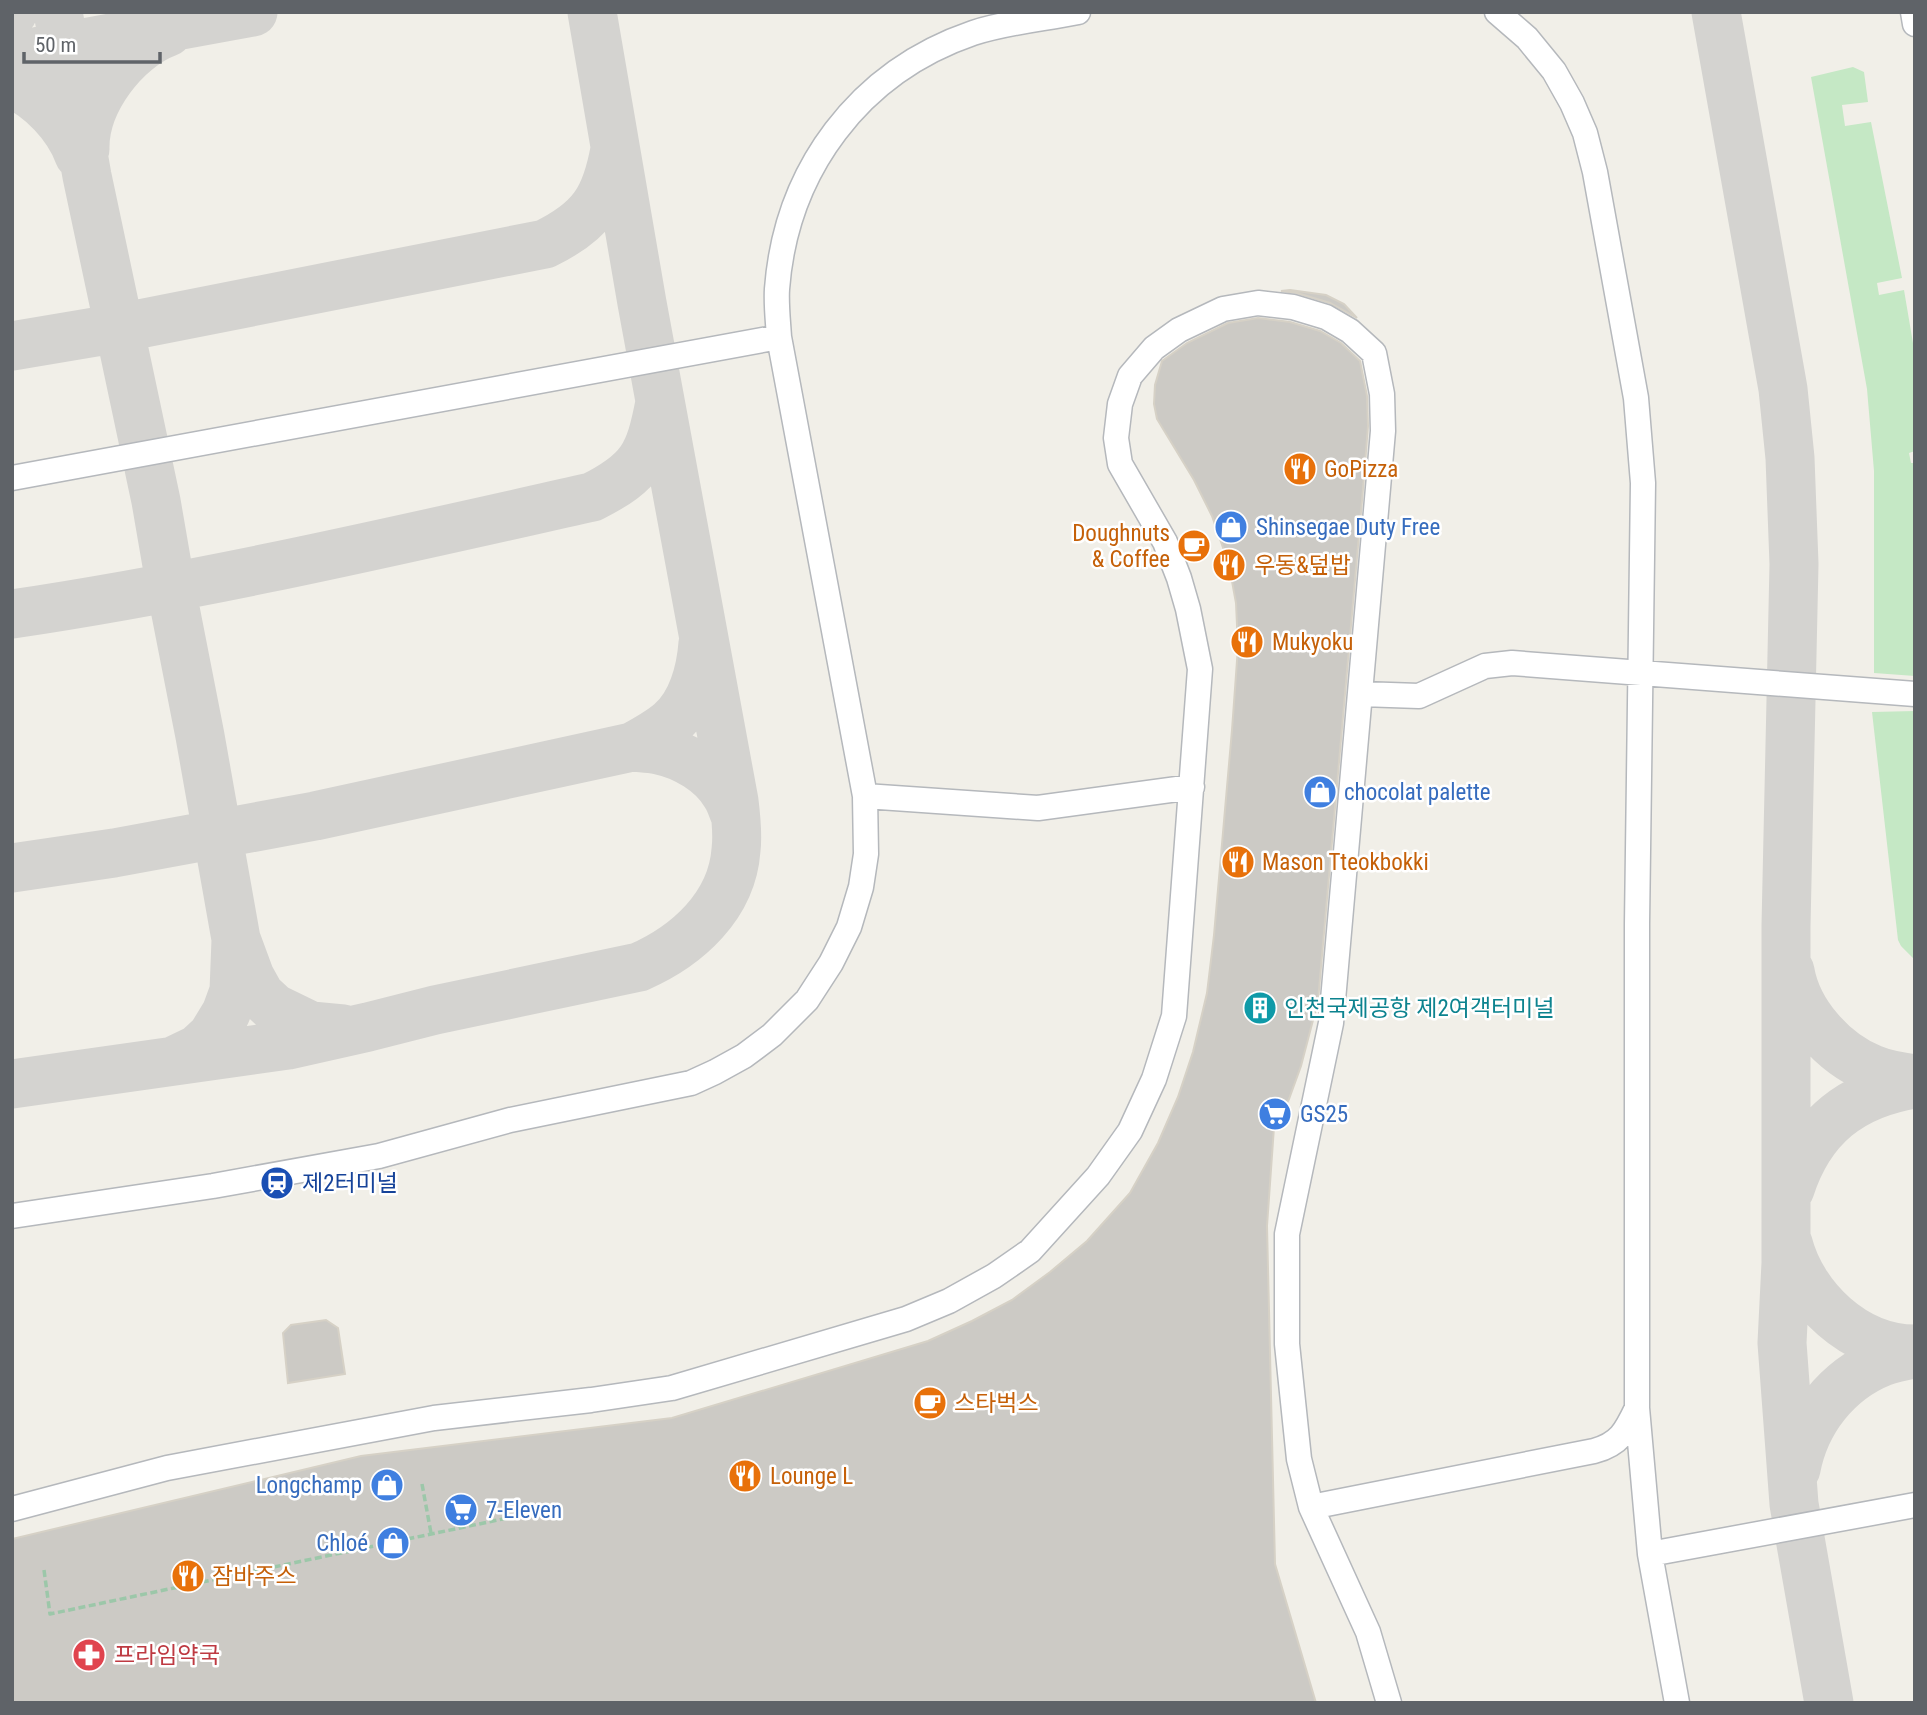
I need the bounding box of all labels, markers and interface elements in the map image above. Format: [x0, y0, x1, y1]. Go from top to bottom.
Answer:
scale bar [24, 21, 161, 65]
text: 50 m [35, 33, 76, 57]
restaurant icon: GoPizza [1281, 450, 1319, 488]
place label: GoPizza [1324, 456, 1398, 483]
shop icon: Shinsegae Duty Free [1212, 508, 1250, 546]
place label: Shinsegae Duty Free [1256, 514, 1440, 541]
place label: Doughnuts & Coffee [1072, 520, 1170, 573]
cafe icon: Doughnuts & Coffee [1175, 527, 1213, 565]
restaurant icon: 우동&덮밥 [1210, 546, 1248, 584]
place label: 우동&덮밥 [1254, 552, 1351, 579]
restaurant icon: Mukyoku [1228, 623, 1266, 661]
place label: Mukyoku [1272, 629, 1353, 656]
shop icon: chocolat palette [1301, 773, 1339, 811]
place label: chocolat palette [1344, 779, 1491, 806]
restaurant icon: Mason Tteokbokki [1219, 843, 1257, 881]
place label: Mason Tteokbokki [1262, 849, 1429, 876]
building icon: 인천국제공항 제2여객터미널 [1241, 989, 1279, 1027]
place label: 인천국제공항 제2여객터미널 [1284, 995, 1555, 1022]
supermarket icon: GS25 [1256, 1095, 1294, 1133]
place label: GS25 [1300, 1101, 1348, 1128]
station icon: 제2터미널 [258, 1164, 296, 1202]
place label: 제2터미널 [302, 1170, 398, 1197]
cafe icon: 스타벅스 [911, 1384, 949, 1422]
place label: 스타벅스 [954, 1390, 1039, 1417]
restaurant icon: Lounge L [726, 1457, 764, 1495]
place label: Lounge L [770, 1463, 853, 1490]
shop icon: Longchamp [368, 1466, 406, 1504]
place label: Longchamp [256, 1472, 362, 1499]
supermarket icon: 7-Eleven [442, 1491, 480, 1529]
place label: 7-Eleven [486, 1497, 562, 1524]
shop icon: Chloé [374, 1524, 412, 1562]
place label: Chloé [316, 1530, 368, 1557]
restaurant icon: 잠바주스 [169, 1557, 207, 1595]
place label: 잠바주스 [212, 1563, 297, 1590]
pharmacy icon: 프라임약국 [70, 1636, 108, 1674]
place label: 프라임약국 [114, 1642, 220, 1669]

